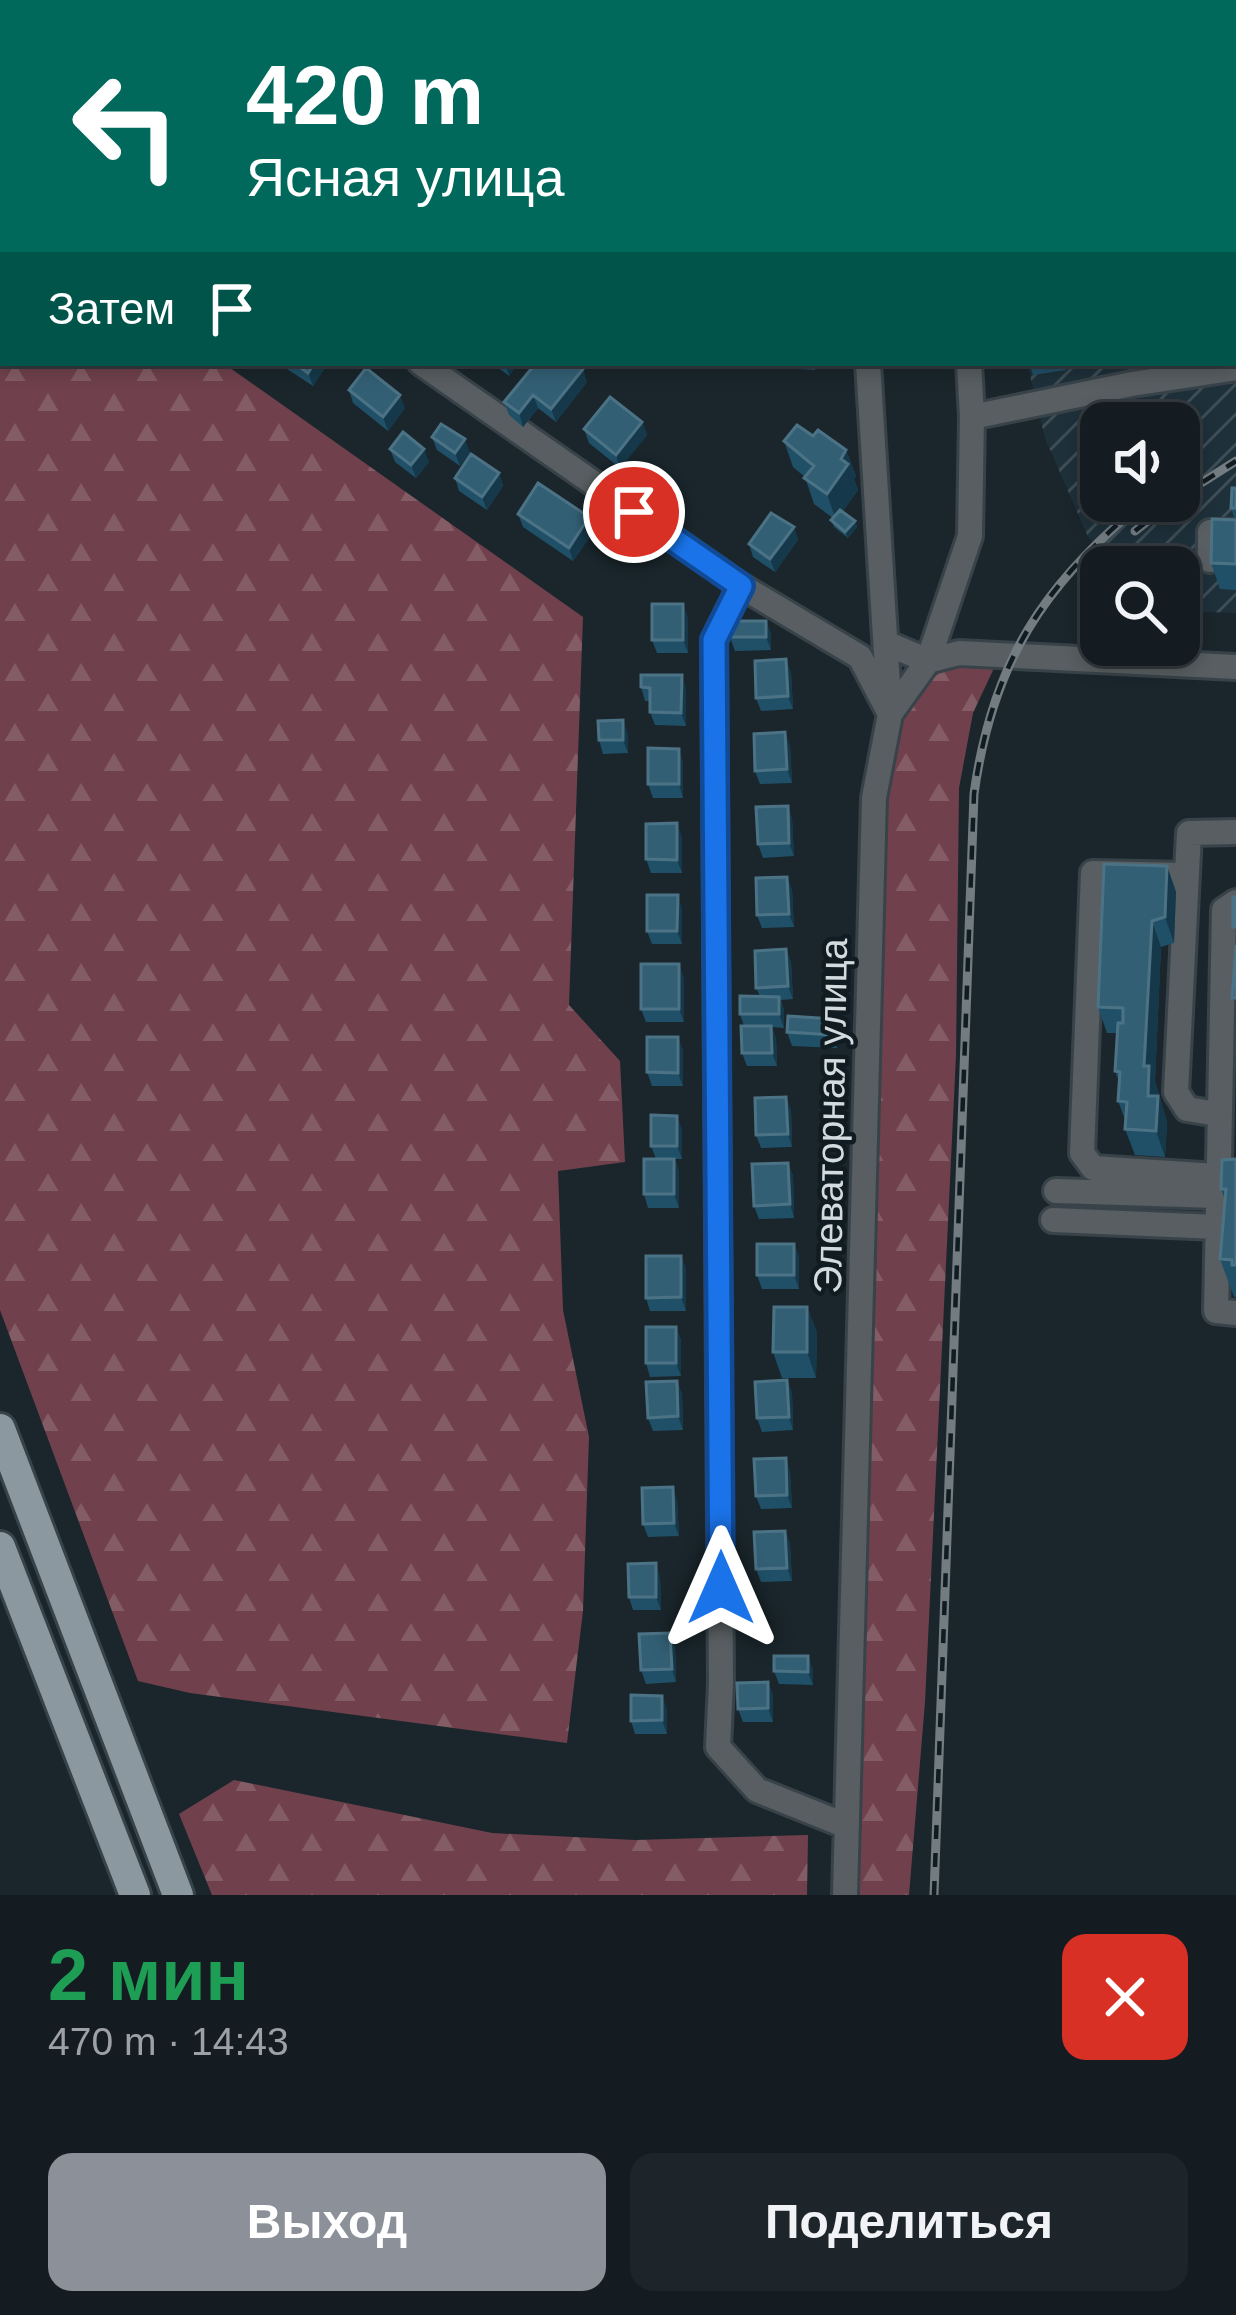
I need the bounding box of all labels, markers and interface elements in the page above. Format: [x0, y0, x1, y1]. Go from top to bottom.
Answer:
icon: left [48, 48, 204, 204]
text: 420 m [246, 48, 484, 142]
text: Ясная улица [246, 147, 565, 207]
icon: arrive [199, 276, 265, 342]
text: Затем [48, 283, 175, 334]
map controls [1080, 402, 1200, 666]
button: sound [1080, 402, 1200, 522]
pin [583, 461, 685, 563]
icon: arrive [601, 479, 667, 545]
button: search [1080, 546, 1200, 666]
street label: Элеваторная улица [806, 938, 855, 1294]
position arrow [658, 1525, 784, 1651]
button: close [1062, 1934, 1188, 2060]
text: 2 мин [48, 1935, 249, 2015]
text: 470 m · 14:43 [48, 2020, 289, 2063]
button: Выход [48, 2153, 606, 2291]
button: Поделиться [630, 2153, 1188, 2291]

